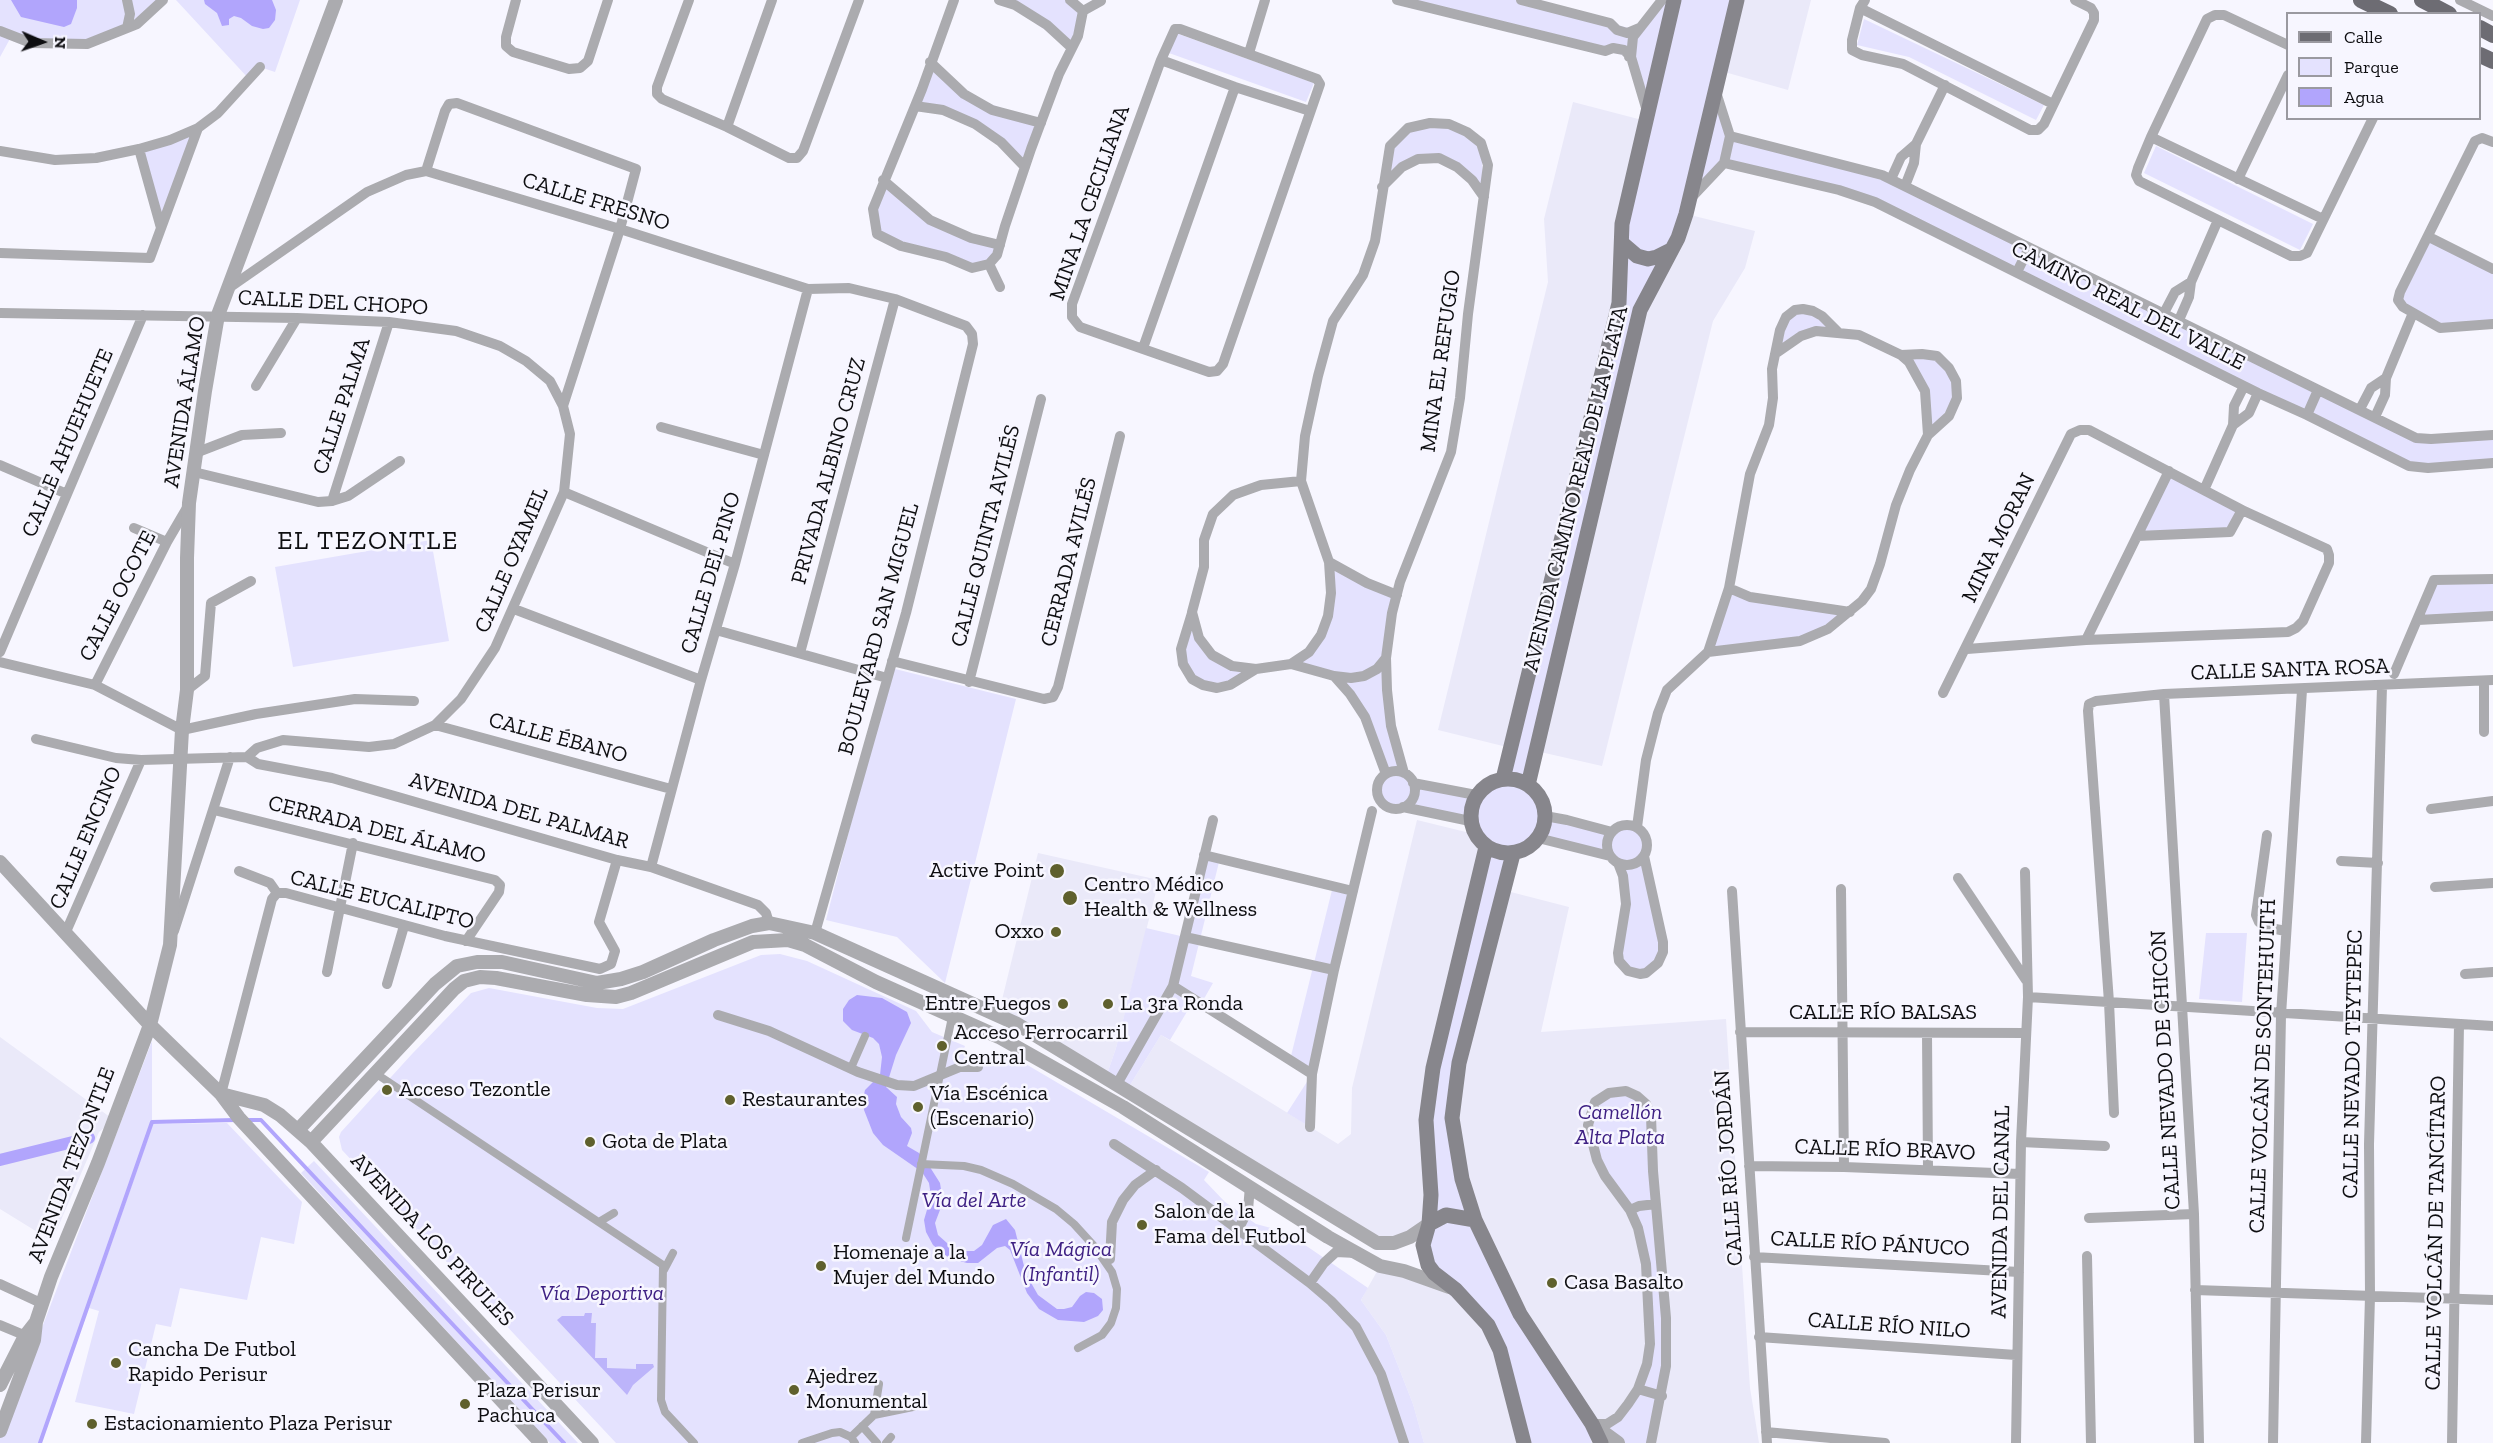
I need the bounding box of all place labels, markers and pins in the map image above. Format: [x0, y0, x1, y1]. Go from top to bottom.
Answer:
place label: Active Point [929, 858, 1044, 884]
marker: Active Point [1048, 862, 1066, 880]
place label: Centro Médico Health & Wellness [1084, 872, 1257, 924]
marker: Centro Médico Health & Wellness [1061, 889, 1079, 907]
place label: Oxxo [995, 919, 1044, 945]
marker: Oxxo [1049, 925, 1063, 939]
place label: Entre Fuegos [925, 991, 1051, 1017]
place label: La 3ra Ronda [1120, 991, 1243, 1017]
marker: Entre Fuegos [1056, 997, 1070, 1011]
marker: La 3ra Ronda [1101, 997, 1115, 1011]
place label: Acceso Ferrocarril Central [954, 1020, 1128, 1072]
marker: Acceso Ferrocarril Central [935, 1039, 949, 1053]
place label: Acceso Tezontle [399, 1077, 551, 1103]
place label: Vía Escénica (Escenario) [930, 1081, 1048, 1132]
marker: Acceso Tezontle [380, 1083, 394, 1097]
place label: Restaurantes [742, 1087, 867, 1113]
marker: Restaurantes [723, 1093, 737, 1107]
marker: Vía Escénica (Escenario) [911, 1100, 925, 1114]
place label: Gota de Plata [602, 1129, 728, 1155]
marker: Gota de Plata [583, 1135, 597, 1149]
place label: Salon de la Fama del Futbol [1154, 1199, 1306, 1250]
marker: Salon de la Fama del Futbol [1135, 1218, 1149, 1232]
place label: Homenaje a la Mujer del Mundo [833, 1240, 995, 1292]
marker: Homenaje a la Mujer del Mundo [814, 1259, 828, 1273]
place label: Casa Basalto [1564, 1270, 1684, 1296]
marker: Casa Basalto [1545, 1276, 1559, 1290]
place label: Cancha De Futbol Rapido Perisur [128, 1337, 296, 1388]
marker: Cancha De Futbol Rapido Perisur [109, 1356, 123, 1370]
place label: Ajedrez Monumental [806, 1364, 928, 1416]
place label: Plaza Perisur Pachuca [477, 1378, 601, 1430]
marker: Ajedrez Monumental [787, 1383, 801, 1397]
marker: Plaza Perisur Pachuca [458, 1397, 472, 1411]
place label: Estacionamiento Plaza Perisur [104, 1411, 393, 1437]
marker: Estacionamiento Plaza Perisur [85, 1417, 99, 1431]

